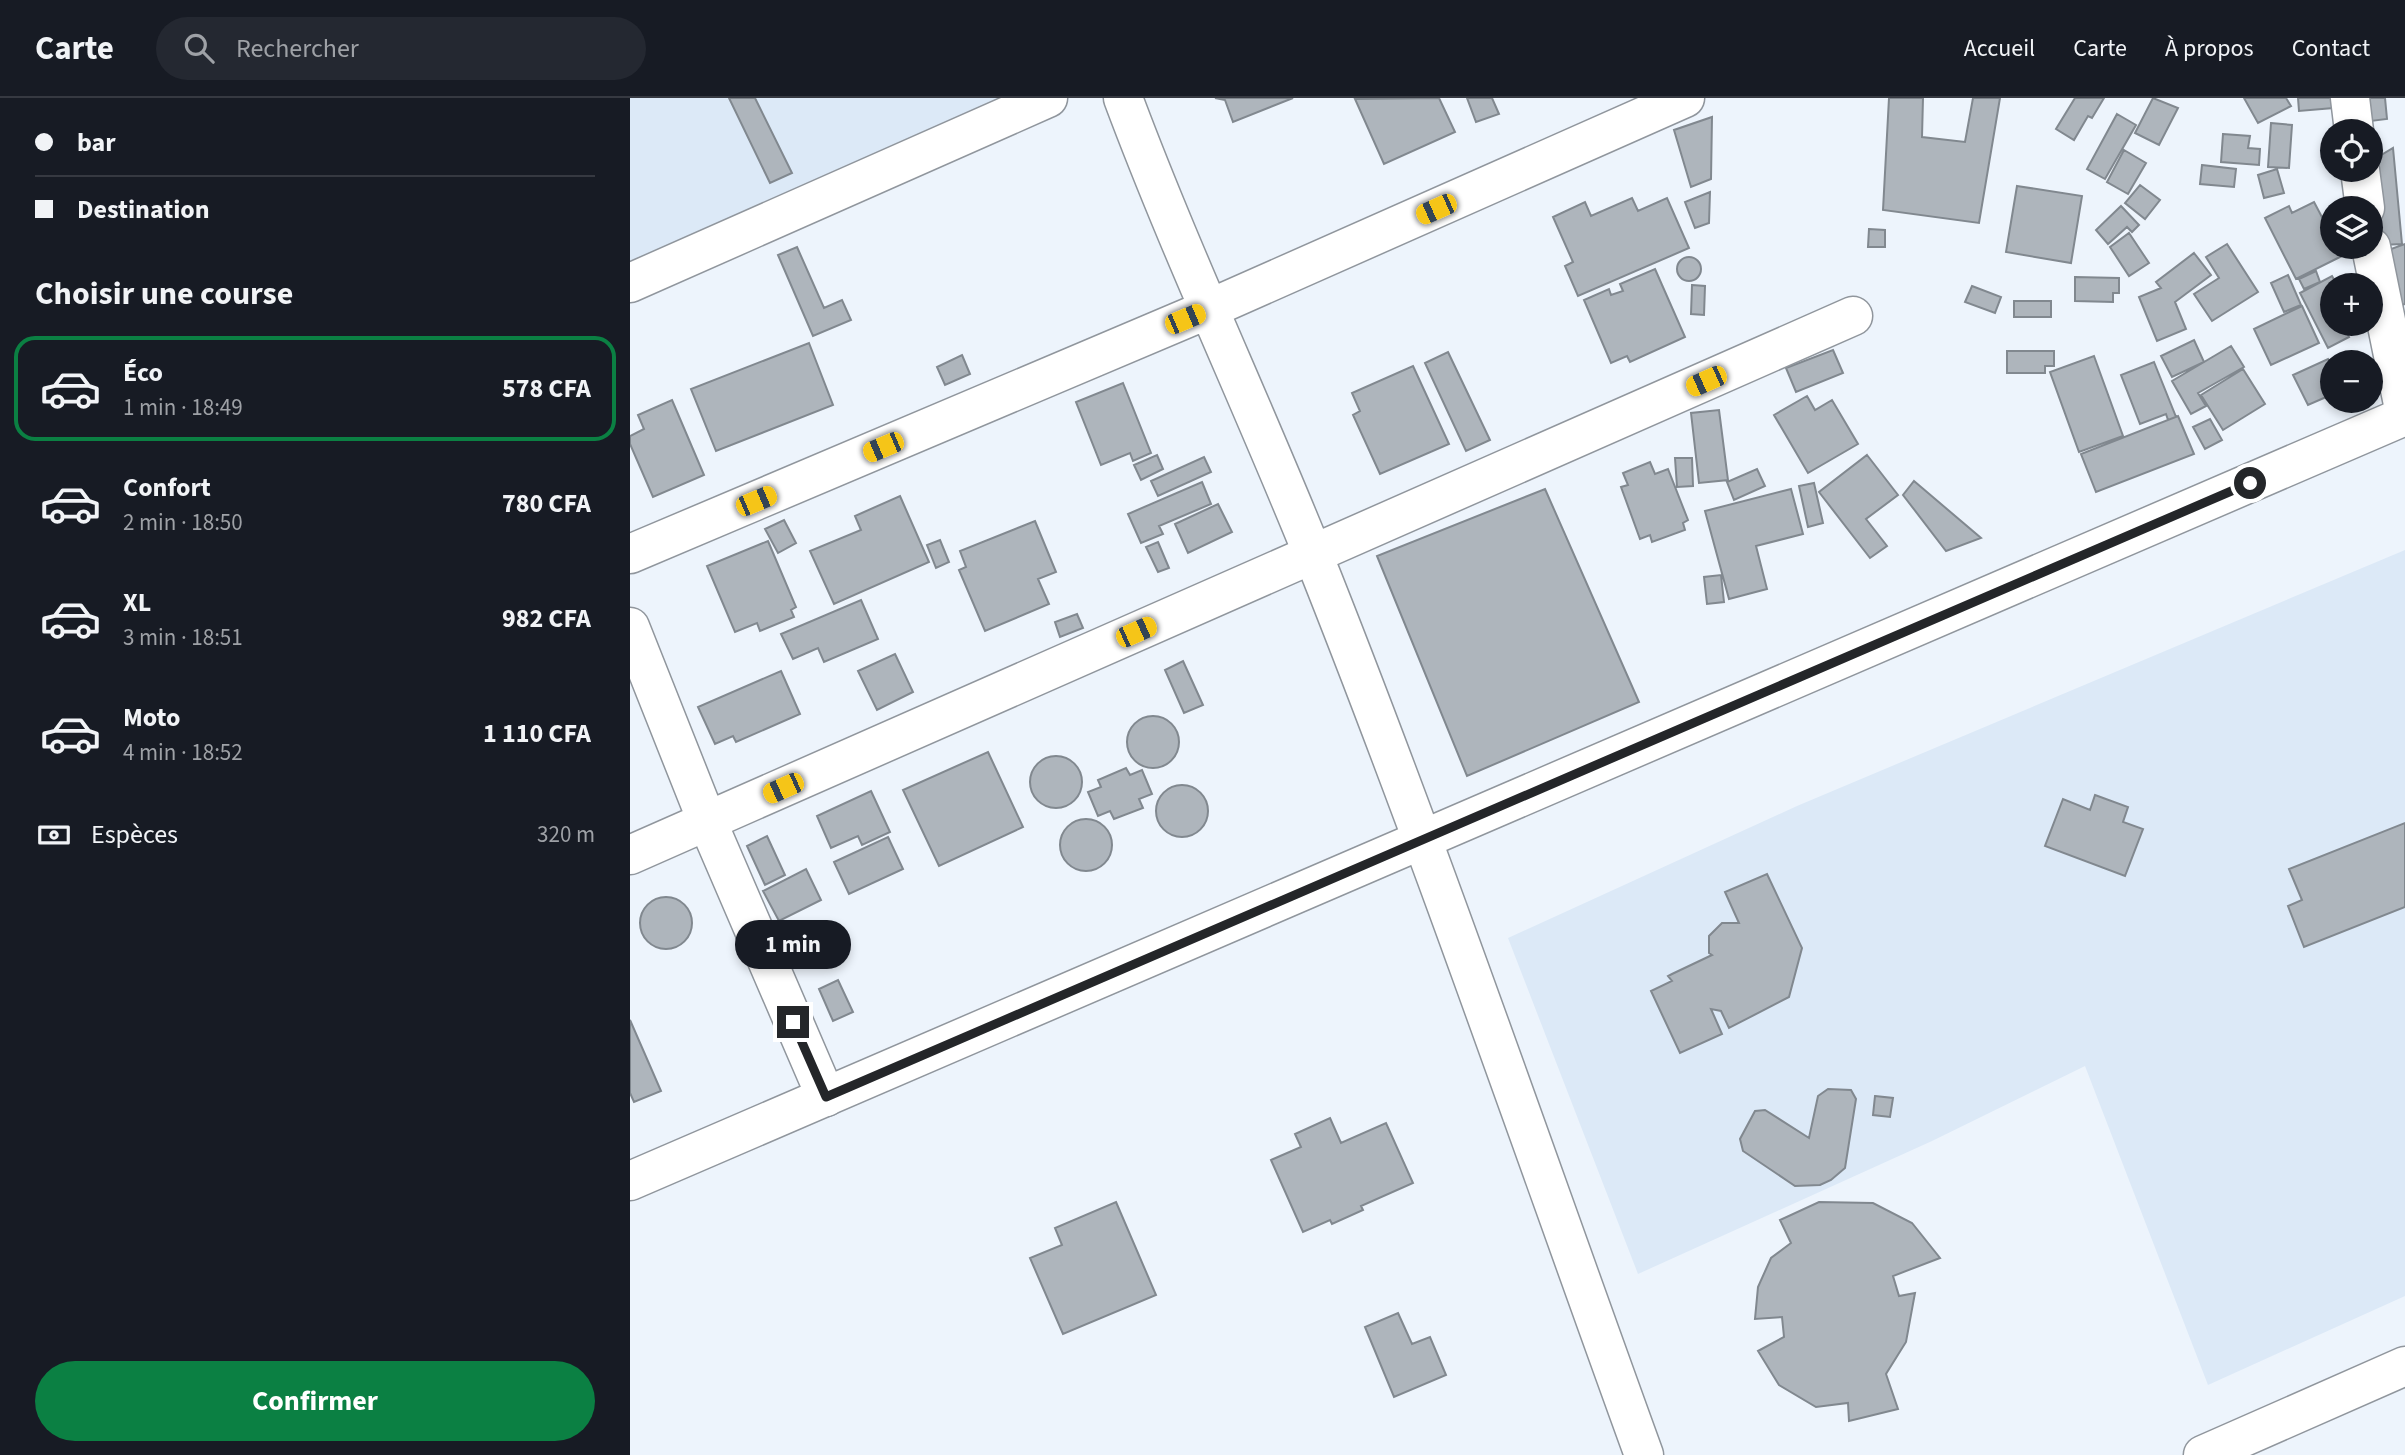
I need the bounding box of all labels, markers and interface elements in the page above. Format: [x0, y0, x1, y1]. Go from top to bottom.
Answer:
search box [156, 17, 646, 80]
text: Carte [35, 25, 114, 72]
icon: search [180, 29, 218, 67]
text: Rechercher [236, 30, 359, 67]
text: Accueil [1964, 31, 2035, 66]
text: Carte [2073, 31, 2127, 66]
text: À propos [2165, 31, 2254, 66]
text: Contact [2292, 31, 2370, 66]
map controls [2320, 119, 2383, 413]
button: locate [2320, 119, 2383, 182]
text: bar [77, 124, 116, 161]
text: Destination [77, 191, 210, 228]
car [1413, 191, 1460, 227]
button: layers [2320, 196, 2383, 259]
text: Choisir une course [35, 271, 293, 317]
button: + [2320, 273, 2383, 336]
car [1162, 301, 1209, 337]
button: − [2320, 350, 2383, 413]
text: Éco [123, 354, 163, 391]
icon: car [39, 357, 102, 420]
car [1683, 363, 1730, 399]
text: 578 CFA [502, 370, 591, 407]
text: 1 min · 18:49 [123, 391, 243, 424]
car [860, 429, 907, 465]
route start [2234, 467, 2266, 499]
text: Confort [123, 469, 211, 506]
icon: car [39, 472, 102, 535]
car [733, 483, 780, 519]
text: 780 CFA [502, 485, 591, 522]
text: 2 min · 18:50 [123, 506, 243, 539]
text: XL [123, 584, 151, 621]
icon: car [39, 587, 102, 650]
text: 982 CFA [502, 600, 591, 637]
car [1113, 614, 1160, 650]
text: 3 min · 18:51 [123, 621, 243, 654]
text: Moto [123, 699, 180, 736]
icon: car [39, 702, 102, 765]
text: 1 110 CFA [483, 715, 591, 752]
text: 4 min · 18:52 [123, 736, 243, 769]
car [760, 770, 807, 806]
icon: cash [35, 816, 73, 854]
text: Espèces [91, 816, 178, 853]
text: 320 m [537, 818, 595, 851]
callout: 1 min [735, 920, 851, 970]
text: 1 min [765, 928, 821, 961]
route end [777, 1006, 809, 1038]
button: Confirmer [35, 1361, 595, 1441]

